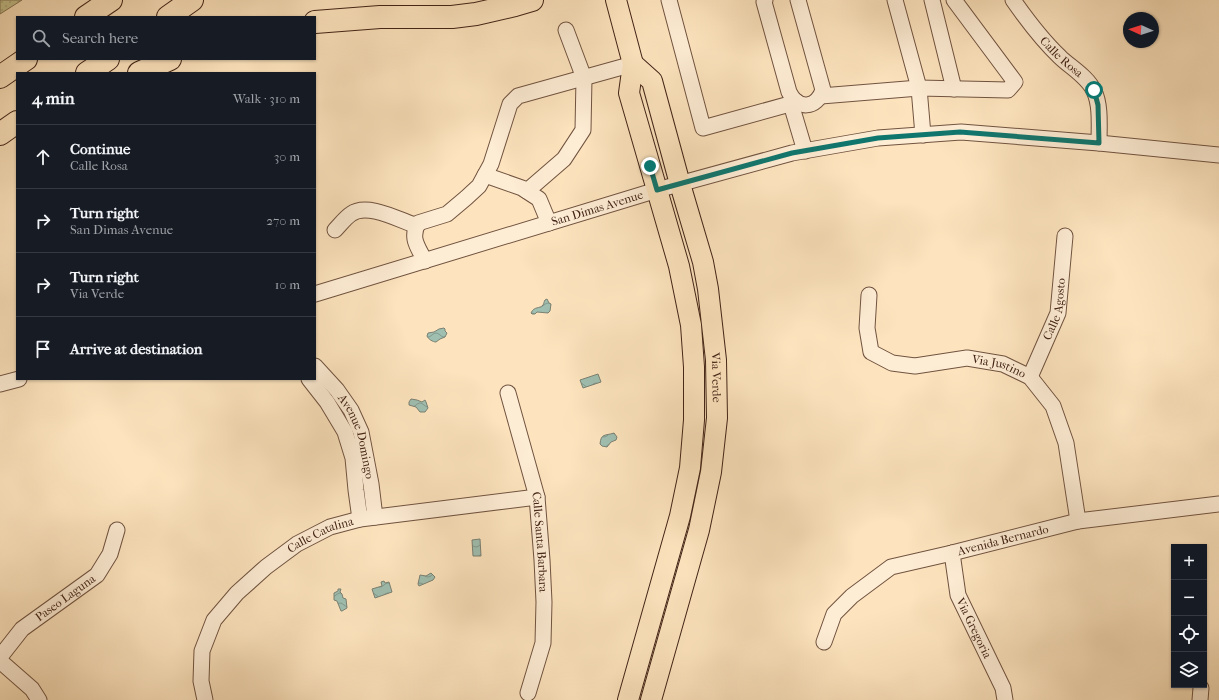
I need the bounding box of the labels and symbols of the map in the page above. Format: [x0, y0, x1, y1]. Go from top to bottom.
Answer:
north arrow [1123, 12, 1159, 48]
street label: Calle Rosa [1037, 34, 1086, 80]
route start [1085, 81, 1103, 99]
route end [641, 157, 659, 175]
street label: San Dimas Avenue [550, 188, 645, 229]
street label: Calle Agosto [1040, 277, 1068, 342]
street label: Via Verde [708, 351, 724, 403]
street label: Via Justino [970, 352, 1028, 381]
street label: Avenue Domingo [335, 391, 377, 480]
street label: Calle Santa Barbara [529, 490, 551, 593]
street label: Calle Catalina [284, 514, 355, 556]
street label: Avenida Bernardo [955, 522, 1050, 559]
street label: Paseo Laguna [33, 571, 98, 624]
street label: Via Gregoria [953, 594, 995, 661]

